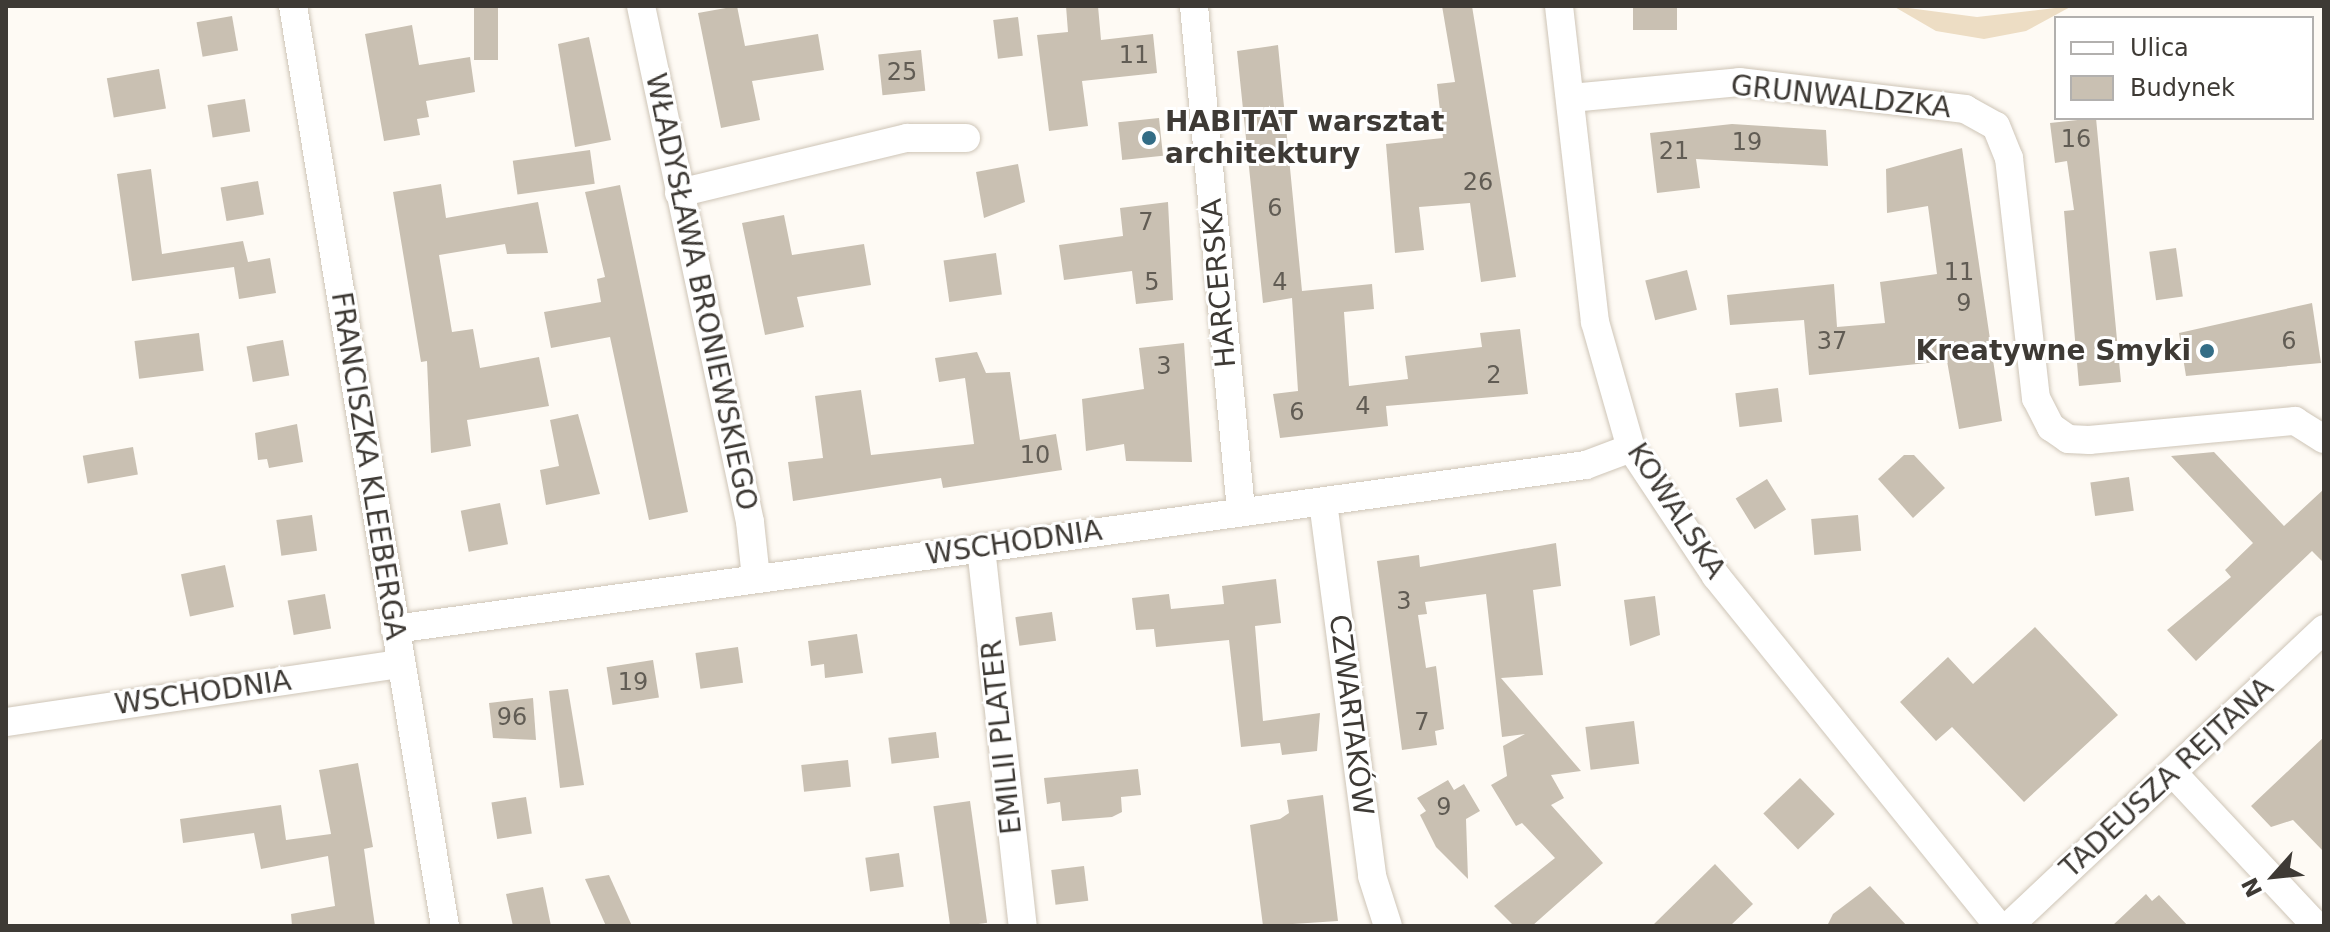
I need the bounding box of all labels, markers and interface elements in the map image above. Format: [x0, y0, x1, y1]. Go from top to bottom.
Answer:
legend [2054, 16, 2314, 120]
text: Ulica [2130, 34, 2189, 62]
house number: 11 [1119, 42, 1149, 70]
house number: 25 [887, 59, 917, 87]
street label: GRUNWALDZKA [1729, 69, 1953, 125]
street label: WŁADYSŁAWA BRONIEWSKIEGO [638, 70, 764, 514]
text: Budynek [2130, 74, 2235, 102]
place label: HABITAT warsztat architektury [1165, 105, 1444, 171]
house number: 16 [2061, 126, 2091, 154]
marker: HABITAT warsztat architektury [1140, 129, 1158, 147]
house number: 19 [1732, 129, 1762, 157]
house number: 21 [1659, 138, 1689, 166]
house number: 26 [1463, 169, 1493, 197]
house number: 6 [1267, 195, 1283, 223]
street label: HARCERSKA [1195, 197, 1243, 369]
house number: 7 [1138, 209, 1154, 237]
house number: 11 [1944, 259, 1974, 287]
house number: 5 [1144, 269, 1160, 297]
house number: 4 [1272, 269, 1288, 297]
street label: FRANCISZKA KLEEBERGA [324, 290, 412, 642]
house number: 9 [1956, 290, 1972, 318]
house number: 37 [1817, 328, 1847, 356]
house number: 6 [2281, 328, 2297, 356]
place label: Kreatywne Smyki [1916, 334, 2191, 368]
marker: Kreatywne Smyki [2198, 342, 2216, 360]
house number: 3 [1156, 353, 1172, 381]
house number: 2 [1486, 362, 1502, 390]
house number: 4 [1355, 393, 1371, 421]
house number: 6 [1289, 399, 1305, 427]
street label: KOWALSKA [1620, 437, 1732, 585]
house number: 10 [1020, 442, 1050, 470]
street label: WSCHODNIA [924, 514, 1104, 572]
house number: 3 [1396, 588, 1412, 616]
street label: CZWARTAKÓW [1322, 613, 1380, 817]
street label: EMILII PLATER [975, 638, 1029, 836]
street label: WSCHODNIA [113, 664, 293, 722]
house number: 19 [618, 669, 648, 697]
street label: TADEUSZA REJTANA [2054, 671, 2280, 885]
house number: 96 [497, 704, 527, 732]
house number: 7 [1414, 709, 1430, 737]
house number: 9 [1436, 794, 1452, 822]
north arrow [2234, 836, 2314, 916]
text: N [2237, 873, 2267, 901]

